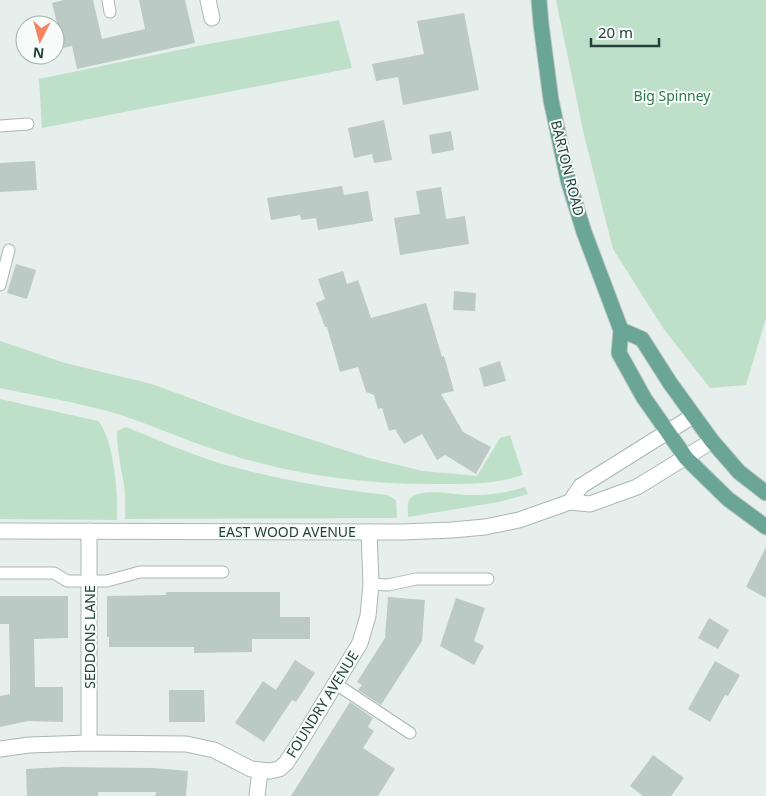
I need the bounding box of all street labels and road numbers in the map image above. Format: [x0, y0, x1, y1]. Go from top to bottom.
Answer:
street label: BARTON ROAD [547, 118, 589, 218]
street label: EAST WOOD AVENUE [218, 522, 356, 541]
street label: SEDDONS LANE [80, 585, 99, 689]
street label: FOUNDRY AVENUE [281, 647, 363, 761]

